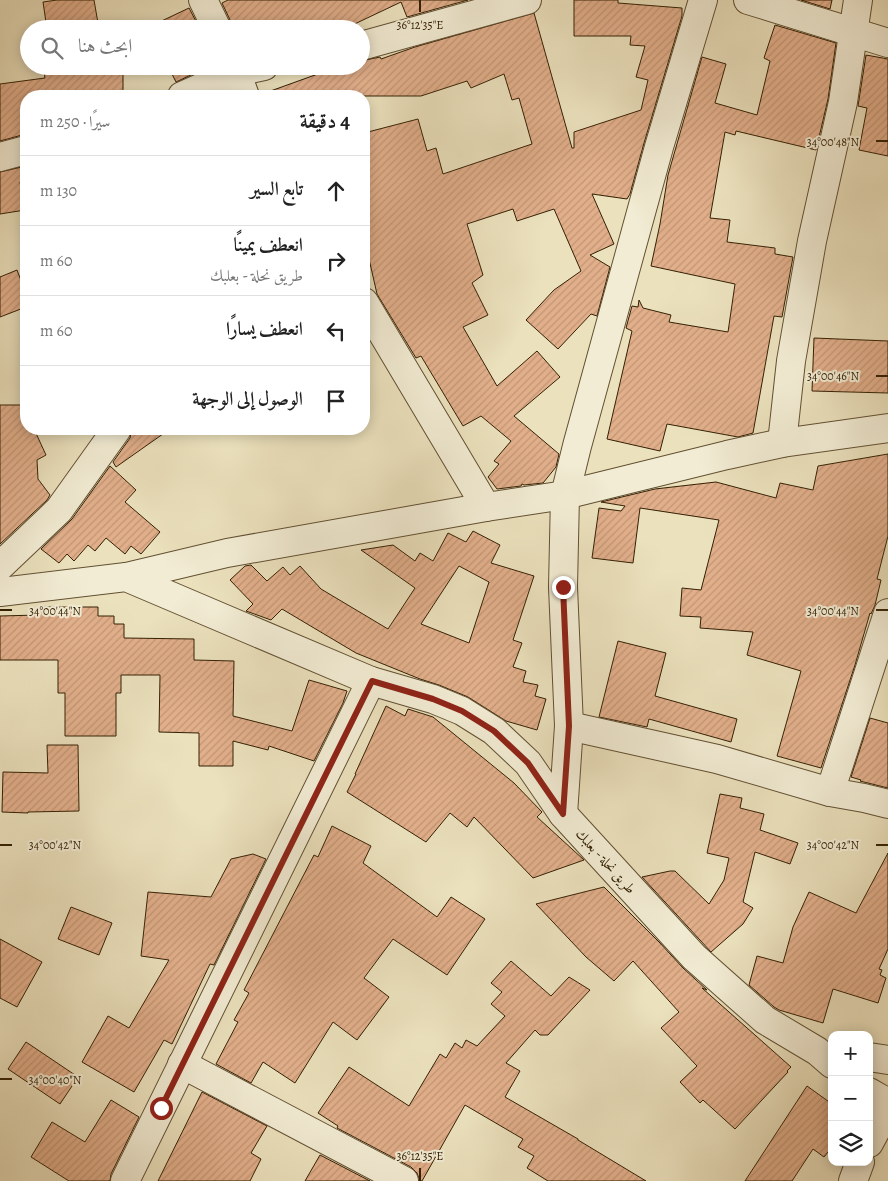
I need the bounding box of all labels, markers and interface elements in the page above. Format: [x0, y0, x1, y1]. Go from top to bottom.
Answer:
text: 36°12'35"E [397, 17, 443, 33]
search box [20, 20, 370, 75]
text: ابحث هنا [78, 33, 132, 59]
icon: search [38, 34, 66, 62]
text: 4 دقيقة [300, 107, 350, 135]
text: سيرًا · 250 m [40, 111, 110, 133]
text: 34°00'48"N [807, 134, 860, 150]
text: تابع السير [250, 176, 303, 202]
icon: ahead [322, 177, 350, 205]
text: 130 m [40, 180, 77, 202]
text: انعطف يمينًا [233, 232, 303, 258]
icon: right [322, 247, 350, 275]
text: 60 m [40, 250, 72, 272]
text: طريق نحلة - بعلبك [210, 265, 303, 287]
text: انعطف يسارًا [226, 316, 303, 342]
icon: left [322, 317, 350, 345]
text: 60 m [40, 320, 72, 342]
text: 34°00'46"N [807, 368, 859, 384]
text: الوصول إلى الوجهة [192, 386, 303, 412]
icon: arrive [322, 387, 350, 415]
route end [552, 576, 575, 599]
text: 34°00'44"N [29, 603, 81, 619]
text: 34°00'44"N [807, 603, 859, 619]
street label: طريق نحلة - بعلبك [571, 825, 640, 898]
text: 34°00'42"N [29, 837, 82, 853]
text: 34°00'42"N [807, 837, 860, 853]
map controls [828, 1031, 873, 1166]
button: + [828, 1031, 873, 1076]
text: 34°00'40"N [29, 1072, 82, 1088]
button: − [828, 1076, 873, 1121]
route start [150, 1097, 173, 1120]
button: layers [828, 1121, 873, 1166]
text: 36°12'35"E [397, 1148, 443, 1164]

